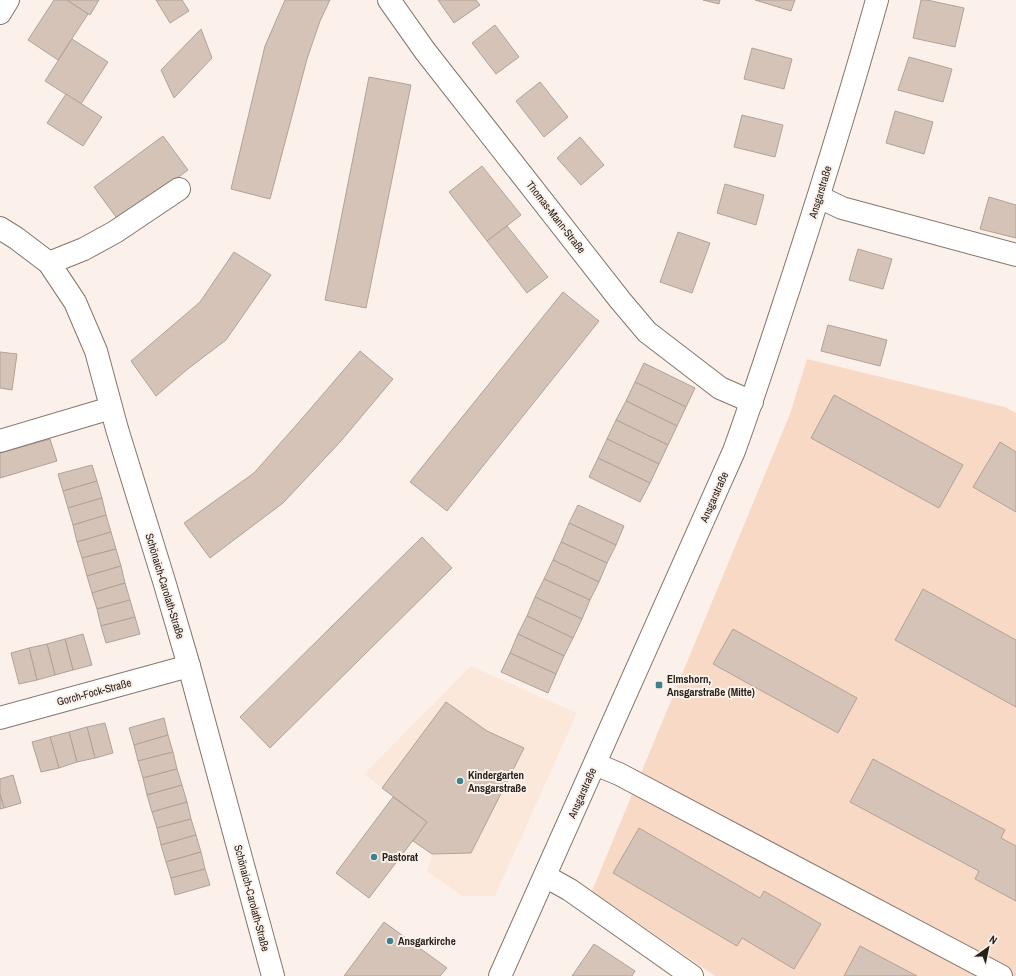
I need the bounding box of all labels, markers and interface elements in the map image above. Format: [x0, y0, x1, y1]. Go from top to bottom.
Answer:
street label: Ansgarstraße [805, 164, 835, 221]
street label: Thomas-Mann-Straße [523, 178, 589, 256]
street label: Ansgarstraße [696, 469, 731, 525]
street label: Schönaich-Carolath-Straße [142, 531, 188, 641]
place label: Elmshorn, Ansgarstraße (Mitte) [667, 672, 755, 699]
street label: Gorch-Fock-Straße [55, 675, 133, 709]
marker: Elmshorn, Ansgarstraße (Mitte) [654, 680, 664, 690]
street label: Ansgarstraße [564, 765, 599, 821]
place label: Kindergarten Ansgarstraße [468, 768, 526, 795]
marker: Kindergarten Ansgarstraße [455, 776, 465, 786]
street label: Schönaich-Carolath-Straße [231, 843, 273, 953]
place label: Pastorat [382, 850, 418, 864]
marker: Pastorat [369, 852, 379, 862]
north arrow [968, 928, 1008, 968]
text: N [987, 932, 1000, 947]
place label: Ansgarkirche [398, 934, 456, 948]
marker: Ansgarkirche [385, 936, 395, 946]

